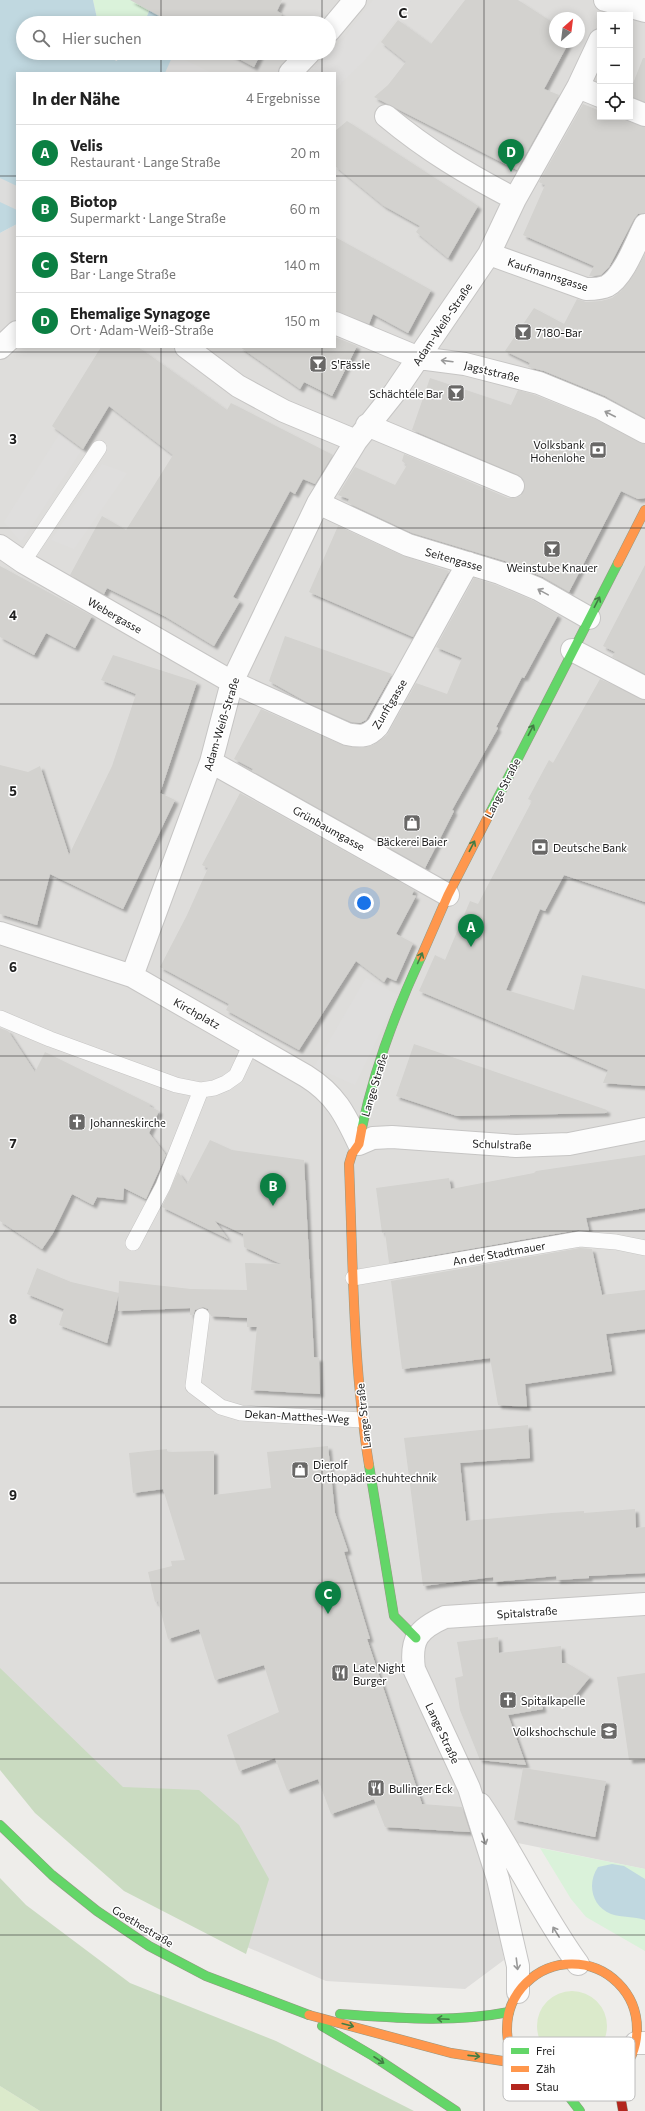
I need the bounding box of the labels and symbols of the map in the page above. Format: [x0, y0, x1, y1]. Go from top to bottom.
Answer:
text: C [399, 5, 408, 21]
north arrow [549, 12, 585, 48]
pin: D [498, 139, 524, 172]
street label: Kaufmannsgasse [506, 255, 590, 293]
street label: Adam-Weiß-Straße [410, 280, 475, 368]
bar icon: 7180-Bar [513, 322, 533, 342]
place label: 7180-Bar [536, 326, 583, 339]
bar icon: S'Fässle [308, 354, 328, 374]
one-way arrow [441, 357, 454, 365]
place label: S'Fässle [331, 358, 370, 371]
street label: Jagststraße [463, 358, 521, 385]
bar icon: Schächtele Bar [446, 383, 466, 403]
place label: Schächtele Bar [369, 387, 444, 400]
one-way arrow [605, 410, 617, 417]
text: 3 [9, 431, 17, 447]
place label: Volksbank Hohenlohe [530, 438, 585, 464]
bank icon: Volksbank Hohenlohe [588, 440, 608, 460]
bar icon: Weinstube Knauer [542, 539, 562, 559]
street label: Seitengasse [424, 545, 484, 573]
place label: Weinstube Knauer [506, 561, 598, 574]
one-way arrow [537, 588, 549, 596]
street label: Webergasse [86, 594, 145, 636]
one-way arrow [594, 596, 602, 608]
text: 4 [9, 607, 17, 623]
street label: Adam-Weiß-Straße [201, 676, 241, 772]
street label: Zunftgasse [369, 676, 409, 731]
one-way arrow [528, 724, 535, 736]
street label: Lange Straße [481, 756, 523, 820]
text: 5 [9, 783, 17, 799]
street label: Grünbaumgasse [291, 803, 367, 853]
shop icon: Bäckerei Baier [402, 813, 422, 833]
place label: Bäckerei Baier [377, 835, 448, 848]
bank icon: Deutsche Bank [530, 837, 550, 857]
one-way arrow [469, 840, 476, 852]
place label: Deutsche Bank [553, 841, 627, 854]
your location [354, 893, 374, 913]
pin: A [458, 914, 484, 947]
one-way arrow [417, 953, 424, 965]
text: 6 [9, 959, 17, 975]
street label: Kirchplatz [171, 995, 223, 1031]
street label: Lange Straße [358, 1052, 390, 1118]
church icon: Johanneskirche [67, 1112, 87, 1132]
place label: Johanneskirche [90, 1116, 166, 1130]
text: 7 [9, 1135, 17, 1151]
street label: Schulstraße [472, 1136, 532, 1152]
pin: B [260, 1173, 286, 1206]
street label: An der Stadtmauer [452, 1238, 547, 1268]
text: 8 [9, 1311, 17, 1327]
street label: Lange Straße [353, 1383, 373, 1449]
street label: Dekan-Matthes-Weg [244, 1407, 350, 1425]
place label: Dierolf Orthopädieschuhtechnik [313, 1458, 437, 1484]
shop icon: Dierolf Orthopädieschuhtechnik [290, 1460, 310, 1480]
text: 9 [9, 1487, 17, 1503]
pin: C [315, 1581, 341, 1614]
street label: Spitalstraße [496, 1603, 558, 1621]
place label: Late Night Burger [353, 1661, 406, 1687]
restaurant icon: Late Night Burger [330, 1663, 350, 1683]
church icon: Spitalkapelle [498, 1690, 518, 1710]
place label: Spitalkapelle [521, 1694, 585, 1707]
street label: Lange Straße [423, 1701, 463, 1766]
school or university icon: Volkshochschule [599, 1721, 619, 1741]
place label: Volkshochschule [513, 1725, 596, 1738]
restaurant icon: Bullinger Eck [366, 1778, 386, 1798]
place label: Bullinger Eck [389, 1782, 453, 1795]
one-way arrow [481, 1832, 488, 1845]
street label: Goethestraße [110, 1903, 176, 1949]
one-way arrow [552, 1927, 560, 1938]
one-way arrow [513, 1957, 521, 1970]
one-way arrow [437, 2016, 450, 2023]
one-way arrow [341, 2022, 354, 2030]
legend [503, 2037, 635, 2101]
text: Frei [536, 2044, 555, 2057]
one-way arrow [467, 2052, 480, 2060]
one-way arrow [373, 2056, 385, 2064]
text: Zäh [536, 2062, 555, 2075]
text: Stau [536, 2080, 559, 2093]

